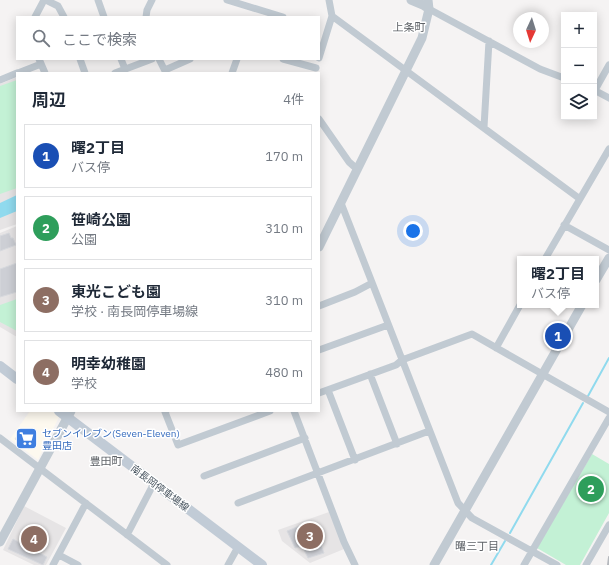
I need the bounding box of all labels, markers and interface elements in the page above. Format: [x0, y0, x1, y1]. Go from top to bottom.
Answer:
north arrow [513, 12, 549, 48]
map controls [561, 12, 597, 120]
button: + [561, 12, 597, 48]
search box [16, 16, 320, 60]
district label: 上条町 [393, 20, 426, 34]
icon: search [30, 27, 52, 49]
text: ここで検索 [62, 30, 137, 49]
button: − [561, 48, 597, 84]
button: layers [561, 84, 597, 120]
text: 周辺 [32, 89, 66, 111]
text: 4件 [283, 91, 304, 108]
text: 曙2丁目 [71, 138, 125, 157]
text: 1 [42, 148, 50, 165]
text: 170 m [265, 148, 303, 165]
text: バス停 [71, 159, 110, 176]
text: 笹崎公園 [71, 210, 131, 229]
text: 2 [42, 220, 50, 237]
text: 310 m [265, 220, 303, 237]
your location [403, 221, 423, 241]
text: 公園 [71, 231, 97, 248]
popup [517, 256, 599, 308]
text: 曙2丁目 [531, 264, 585, 283]
text: 東光こども園 [71, 282, 161, 301]
text: バス停 [531, 285, 570, 302]
text: 3 [42, 292, 50, 309]
text: 310 m [265, 292, 303, 309]
text: 学校 · 南長岡停車場線 [71, 303, 198, 320]
pin: 1 [545, 321, 571, 351]
text: 明幸幼稚園 [71, 354, 146, 373]
text: 4 [42, 364, 50, 381]
text: 480 m [265, 364, 303, 381]
text: 学校 [71, 375, 97, 392]
supermarket icon: セブンイレブン(Seven-Eleven) 豊田店 [13, 426, 39, 452]
place label: セブンイレブン(Seven-Eleven) 豊田店 [42, 427, 180, 452]
district label: 豊田町 [90, 454, 123, 468]
street label: 南長岡停車場線 [128, 462, 192, 514]
pin: 2 [578, 474, 604, 504]
pin: 3 [297, 521, 323, 551]
pin: 4 [21, 524, 47, 554]
district label: 曙三丁目 [455, 539, 499, 553]

